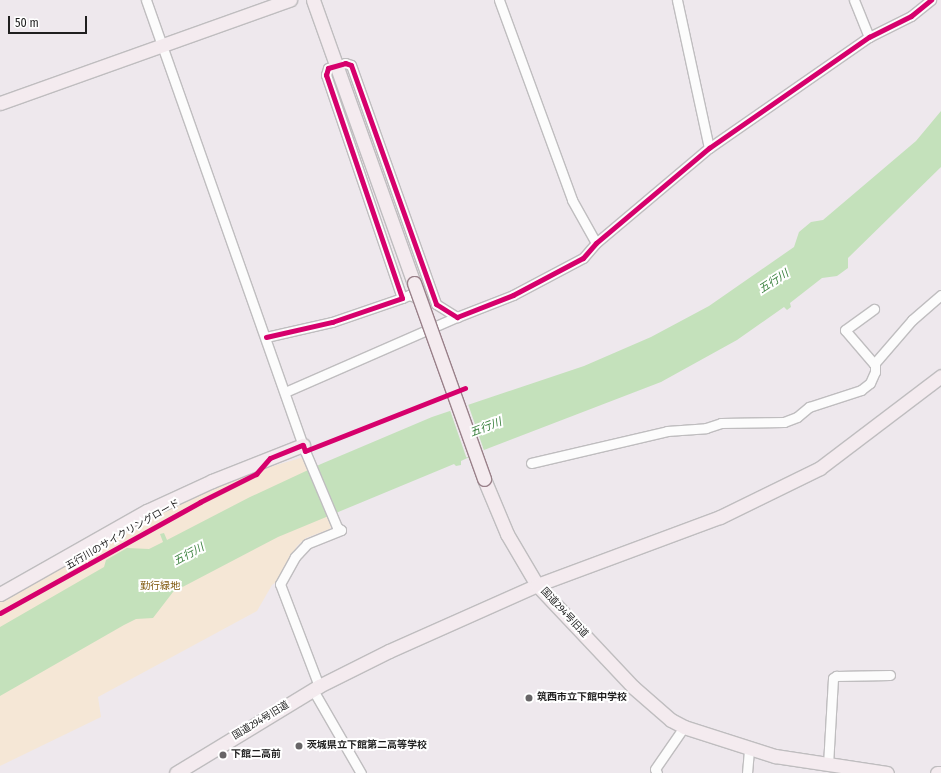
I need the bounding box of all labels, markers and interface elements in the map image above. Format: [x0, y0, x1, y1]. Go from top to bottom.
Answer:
scale bar [10, 8, 89, 34]
text: 50 m [15, 16, 39, 30]
water label: 五行川 [757, 267, 791, 297]
water label: 五行川 [468, 416, 504, 440]
street label: 五行川のサイクリングロード [64, 497, 182, 573]
water label: 五行川 [171, 541, 207, 569]
park label: 勤行緑地 [140, 581, 180, 593]
street label: 国道294号旧道 [538, 586, 590, 640]
place label: 筑西市立下館中学校 [537, 692, 627, 704]
marker: 筑西市立下館中学校 [524, 693, 534, 703]
street label: 国道294号旧道 [230, 699, 292, 743]
place label: 茨城県立下館第二高等学校 [307, 740, 427, 752]
marker: 茨城県立下館第二高等学校 [294, 741, 304, 751]
place label: 下館二高前 [231, 749, 281, 761]
marker: 下館二高前 [218, 750, 228, 760]

